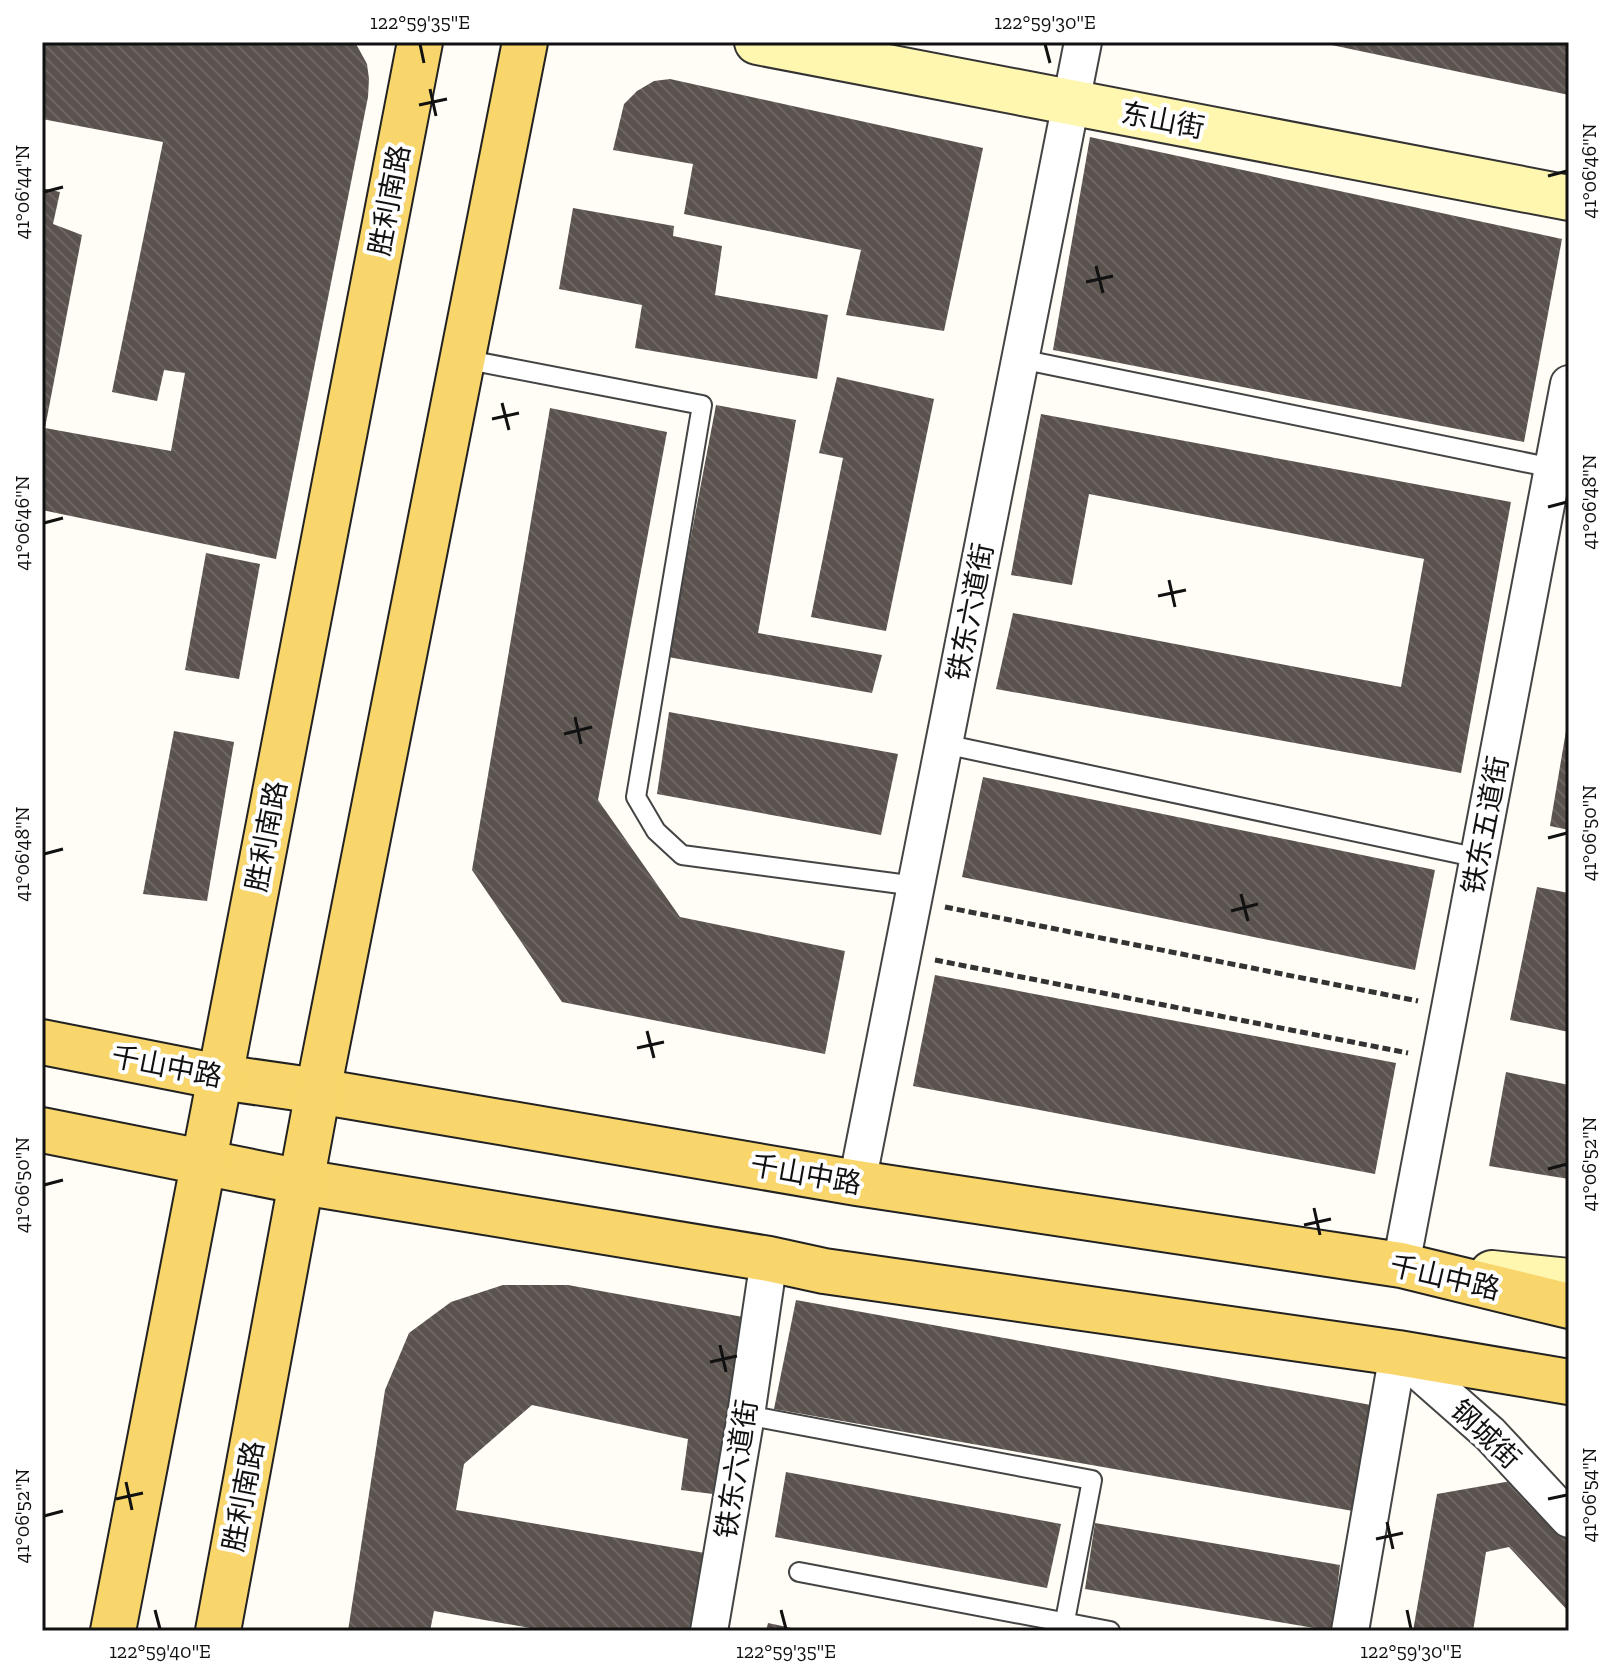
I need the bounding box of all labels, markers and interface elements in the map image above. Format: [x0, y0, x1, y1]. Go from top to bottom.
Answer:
text: 122°59'35"E [370, 10, 470, 34]
text: 122°59'30"E [994, 10, 1096, 34]
street label: 东山街 [1119, 96, 1207, 145]
text: 41°06'46"N [1577, 123, 1601, 218]
street label: 胜利南路 [363, 142, 416, 258]
text: 41°06'44"N [10, 145, 34, 239]
text: 41°06'48"N [1577, 454, 1601, 549]
text: 41°06'46"N [10, 475, 34, 570]
street label: 铁东六道街 [941, 540, 1000, 684]
street label: 铁东五道街 [1456, 753, 1515, 897]
street label: 胜利南路 [240, 778, 293, 894]
text: 41°06'50"N [1577, 785, 1601, 881]
text: 41°06'48"N [10, 806, 34, 901]
street label: 千山中路 [109, 1040, 225, 1093]
text: 41°06'52"N [1577, 1116, 1601, 1211]
text: 41°06'50"N [10, 1137, 34, 1233]
street label: 千山中路 [748, 1149, 864, 1200]
street label: 千山中路 [1387, 1249, 1503, 1306]
street label: 钢城街 [1444, 1393, 1527, 1475]
street label: 铁东六道街 [709, 1397, 764, 1541]
street label: 胜利南路 [217, 1438, 270, 1554]
text: 41°06'54"N [1577, 1447, 1601, 1542]
text: 41°06'52"N [10, 1468, 34, 1563]
text: 122°59'40"E [109, 1639, 211, 1663]
text: 122°59'35"E [736, 1639, 836, 1663]
text: 122°59'30"E [1360, 1639, 1462, 1663]

